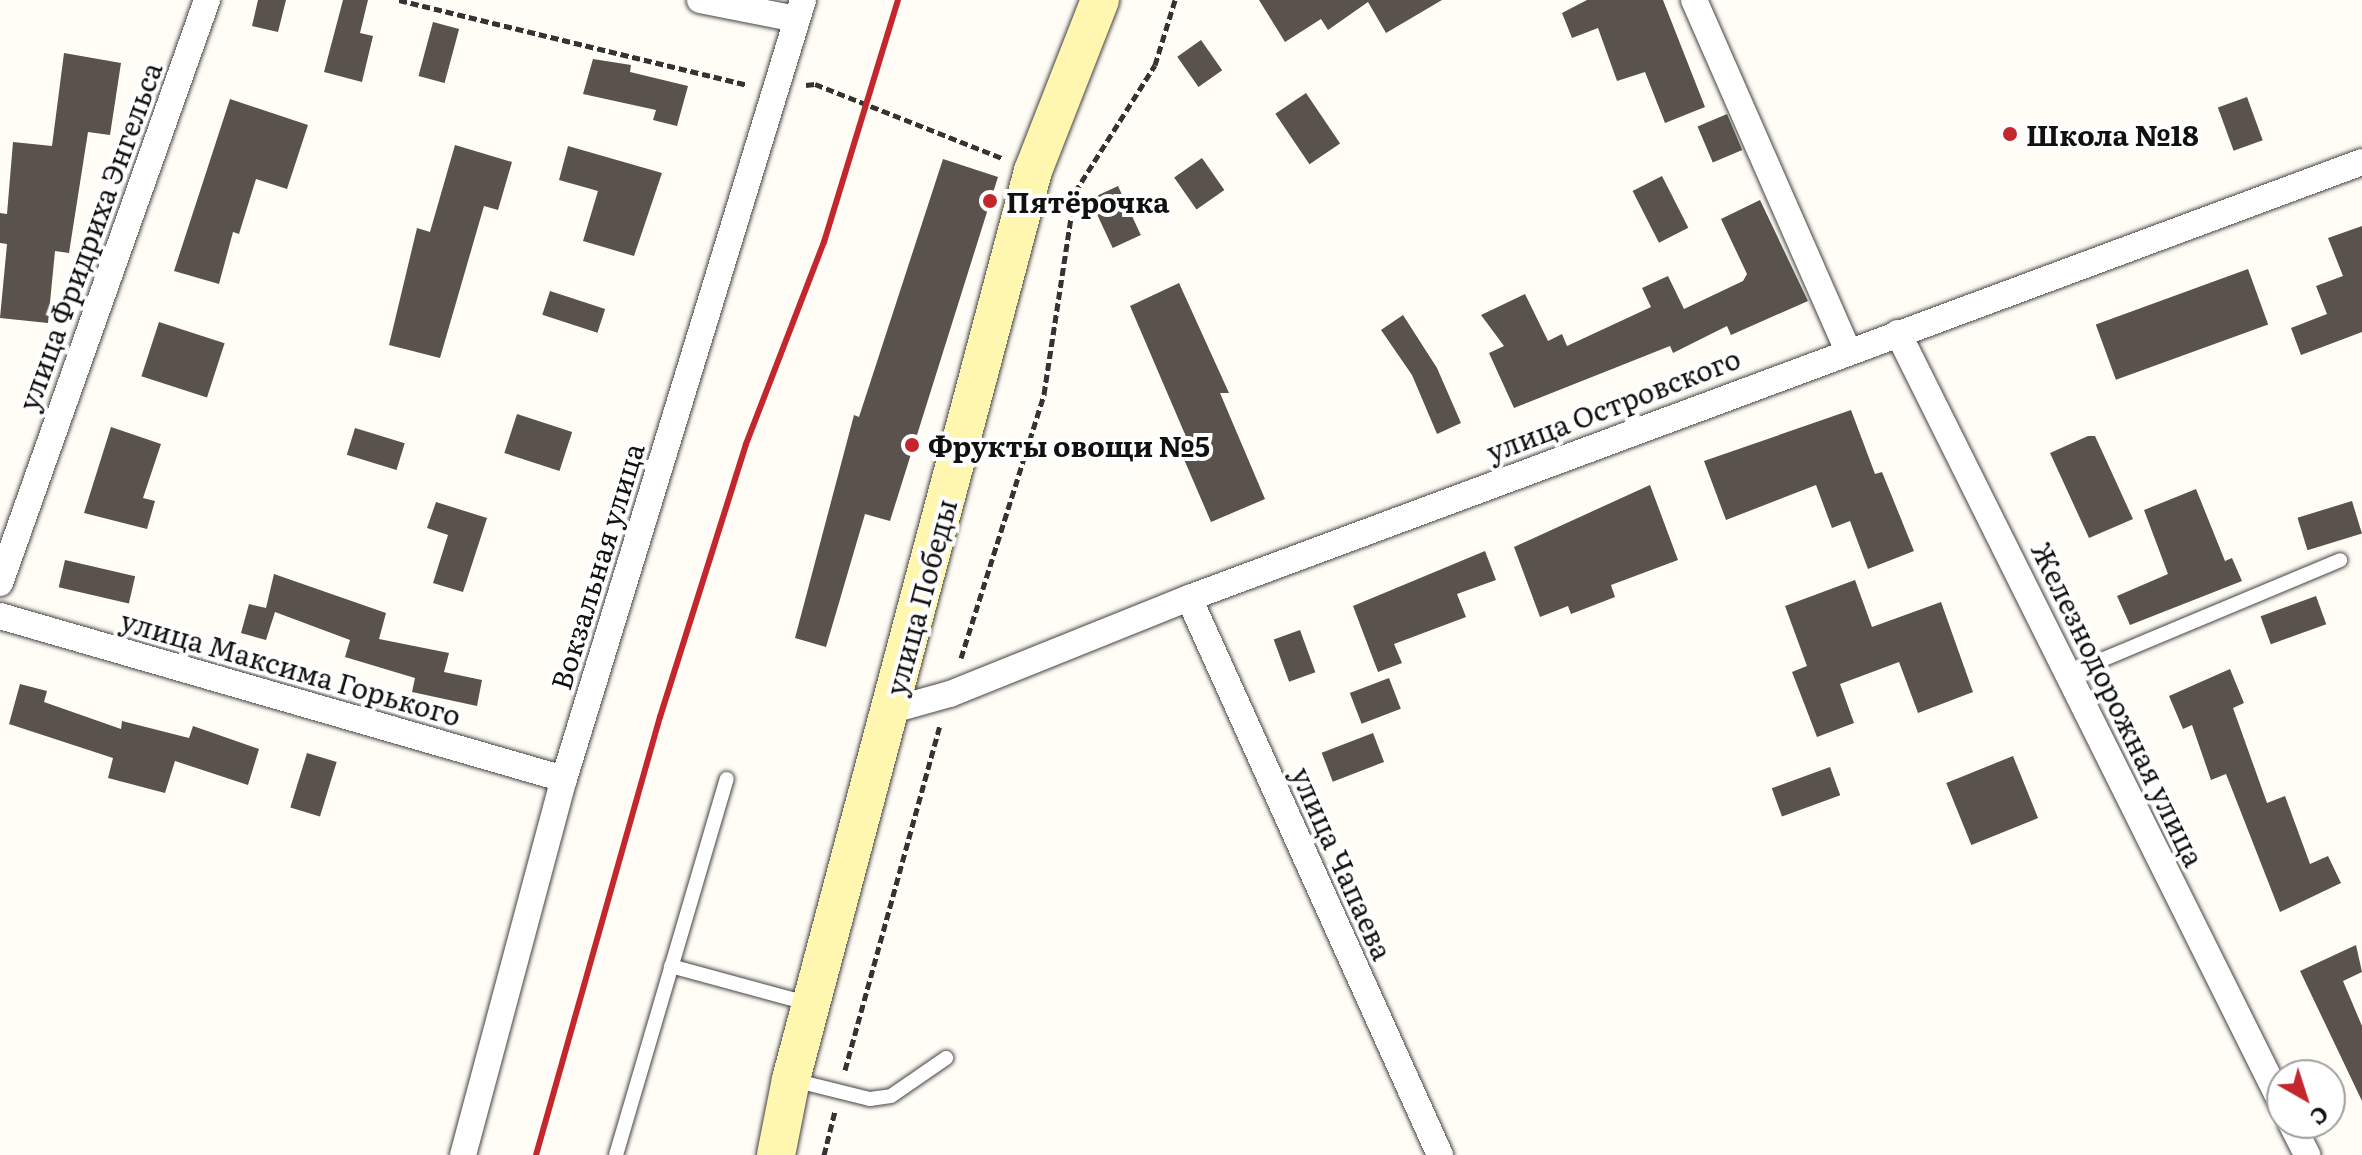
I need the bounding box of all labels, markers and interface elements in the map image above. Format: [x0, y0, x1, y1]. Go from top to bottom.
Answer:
street label: улица Фридриха Энгельса [10, 57, 168, 415]
place label: Школа №18 [2026, 117, 2199, 151]
marker: Школа №18 [2001, 125, 2019, 143]
place label: Пятёрочка [1006, 184, 1170, 218]
marker: Пятёрочка [981, 192, 999, 210]
street label: улица Островского [1481, 340, 1745, 468]
place label: Фрукты овощи №5 [928, 428, 1210, 462]
marker: Фрукты овощи №5 [903, 436, 921, 454]
street label: Вокзальная улица [543, 439, 649, 693]
street label: улица Победы [878, 495, 962, 699]
street label: Железнодорожная улица [2026, 536, 2212, 872]
street label: улица Максима Горького [117, 602, 465, 732]
street label: улица Чапаева [1285, 761, 1401, 965]
north arrow [2266, 1059, 2346, 1139]
text: С [2304, 1099, 2337, 1134]

